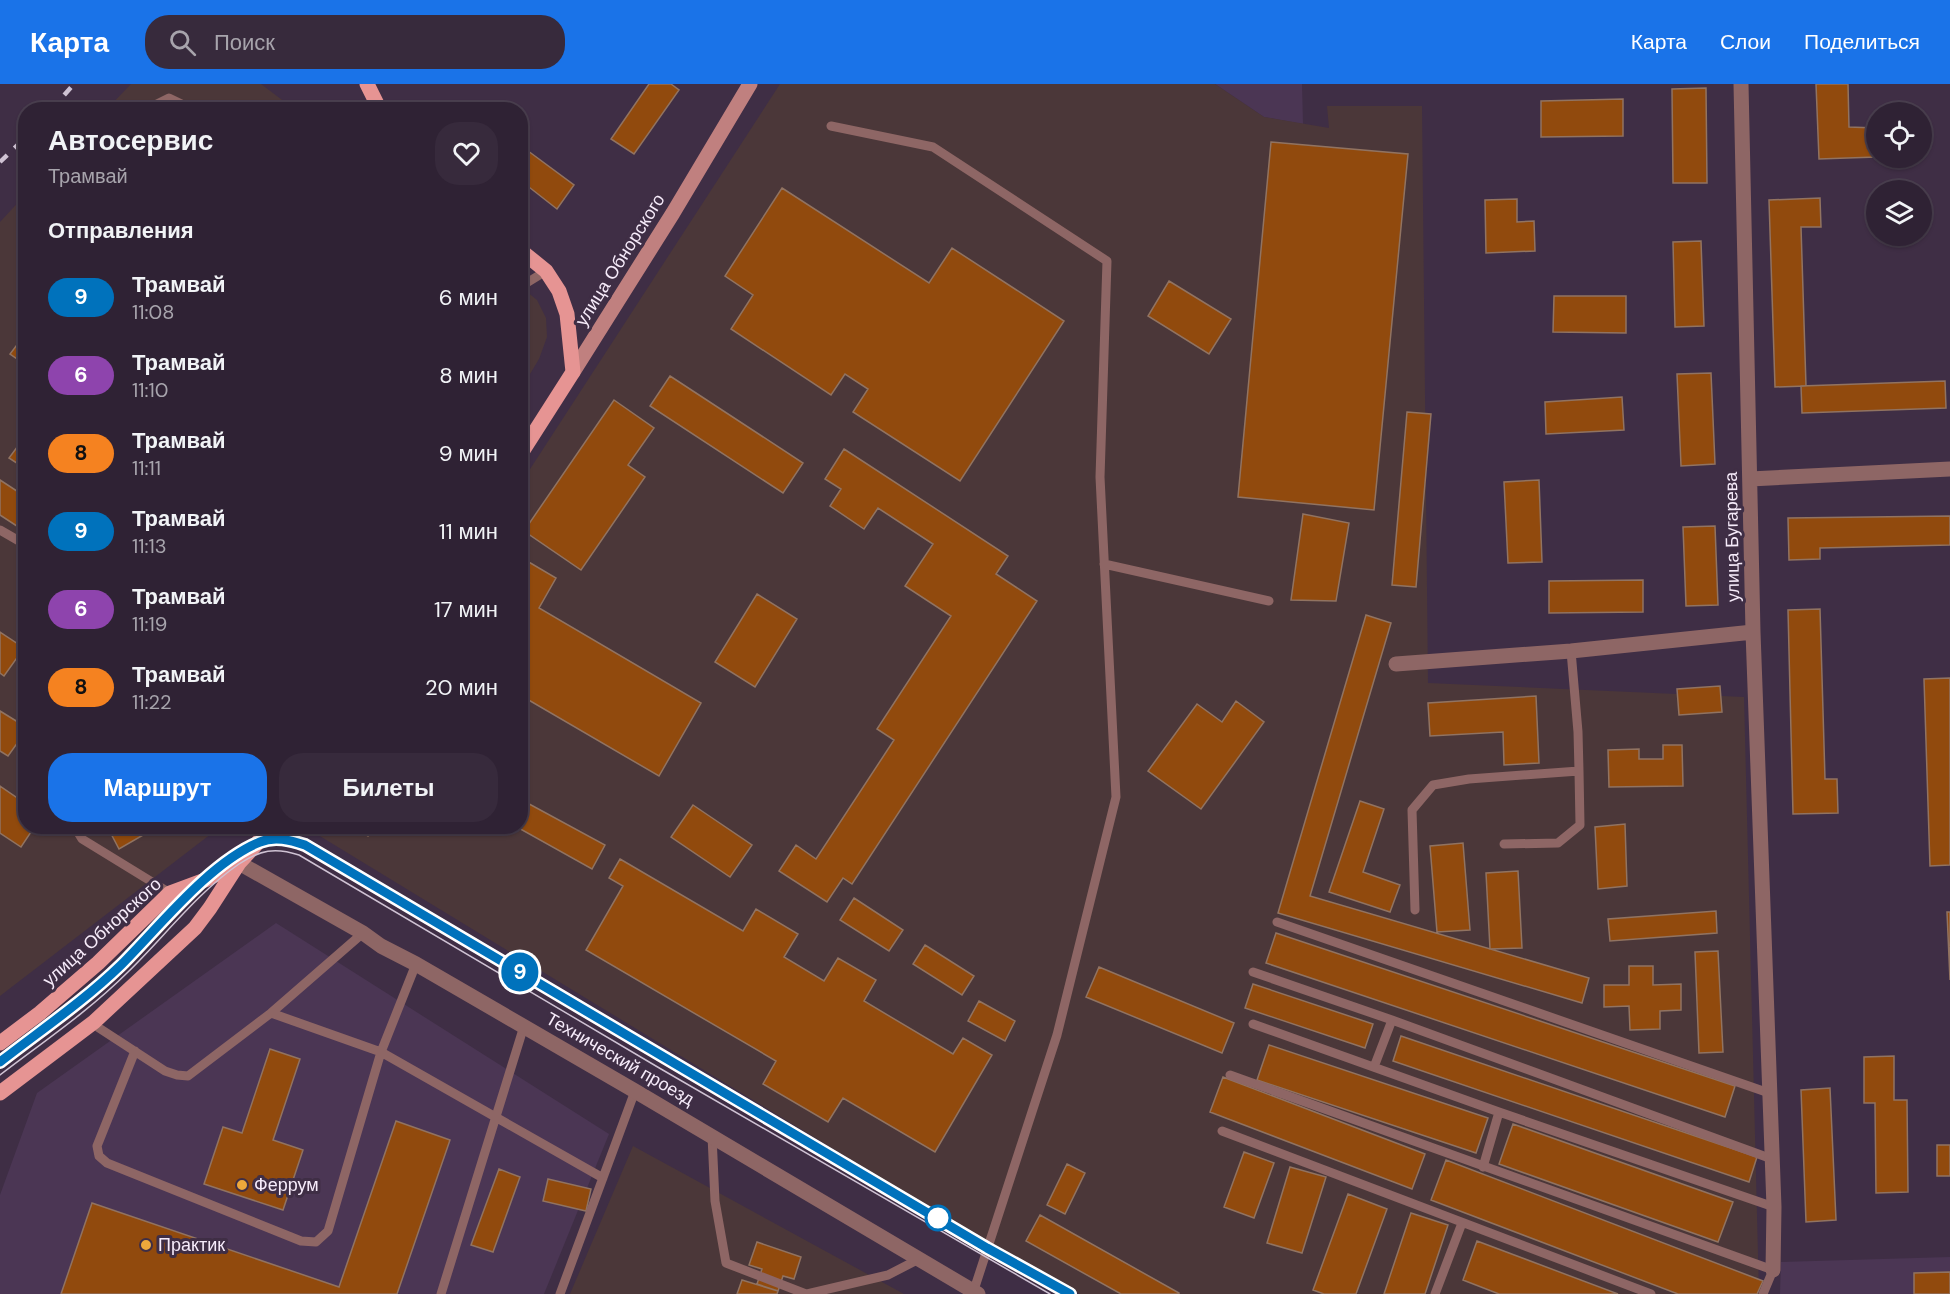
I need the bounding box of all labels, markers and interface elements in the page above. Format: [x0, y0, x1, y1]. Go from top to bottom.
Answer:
search box [145, 15, 565, 69]
text: Карта [30, 24, 109, 61]
icon: search [166, 26, 199, 59]
text: Поиск [214, 28, 275, 57]
text: Карта [1631, 28, 1687, 56]
text: Слои [1720, 28, 1771, 56]
text: Поделиться [1804, 28, 1920, 56]
map controls [1866, 102, 1932, 246]
button: locate [1866, 102, 1932, 168]
text: Автосервис [48, 122, 213, 159]
button: heart [435, 122, 498, 185]
text: Трамвай [48, 163, 128, 189]
button: layers [1866, 180, 1932, 246]
street label: улица Обнорского [570, 189, 670, 331]
text: Отправления [48, 216, 194, 245]
text: Трамвай [132, 270, 226, 299]
text: 9 [74, 283, 88, 311]
text: 6 мин [439, 283, 498, 312]
text: 11:08 [132, 299, 174, 325]
text: Трамвай [132, 348, 226, 377]
text: 6 [74, 361, 88, 389]
text: 8 мин [439, 361, 498, 390]
text: 11:10 [132, 377, 168, 403]
text: Трамвай [132, 426, 226, 455]
text: 8 [74, 439, 88, 467]
text: 9 мин [439, 439, 498, 468]
text: 11:11 [132, 455, 161, 481]
street label: улица Бугарева [1719, 471, 1745, 602]
text: Трамвай [132, 504, 226, 533]
text: 9 [74, 517, 88, 545]
text: 11 мин [439, 517, 498, 546]
text: 11:13 [132, 533, 167, 559]
text: Трамвай [132, 582, 226, 611]
text: 6 [74, 595, 88, 623]
text: 17 мин [434, 595, 498, 624]
text: 11:19 [132, 611, 167, 637]
text: Трамвай [132, 660, 226, 689]
text: 8 [74, 673, 88, 701]
text: 20 мин [425, 673, 498, 702]
text: 11:22 [132, 689, 172, 715]
button: Маршрут [48, 753, 267, 822]
button: Билеты [279, 753, 498, 822]
street label: улица Обнорского [38, 872, 166, 992]
line badge: 9 [500, 952, 540, 992]
text: 9 [513, 958, 527, 986]
street label: Технический проезд [541, 1007, 699, 1112]
place label: Феррум [254, 1173, 319, 1197]
marker: Феррум [235, 1178, 249, 1192]
unlabelled marker [925, 1205, 951, 1231]
place label: Практик [158, 1233, 225, 1257]
marker: Практик [139, 1238, 153, 1252]

